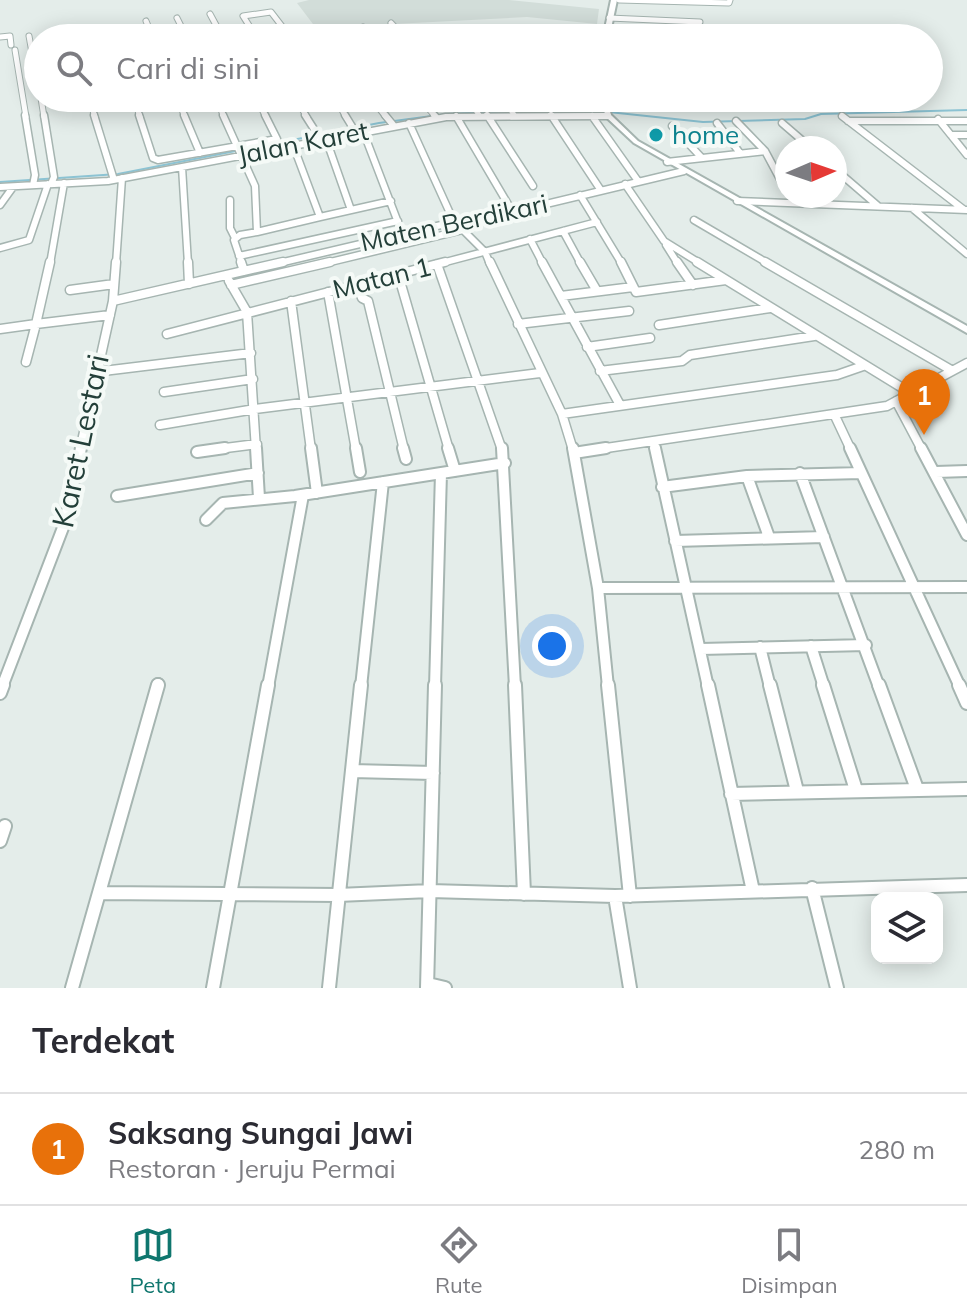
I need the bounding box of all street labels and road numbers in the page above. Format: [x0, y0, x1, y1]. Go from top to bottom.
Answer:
street label: Jalan Karet [235, 114, 371, 171]
street label: Maten Berdikari [357, 187, 550, 258]
street label: Matan 1 [329, 249, 434, 306]
street label: Karet Lestari [43, 351, 117, 531]

